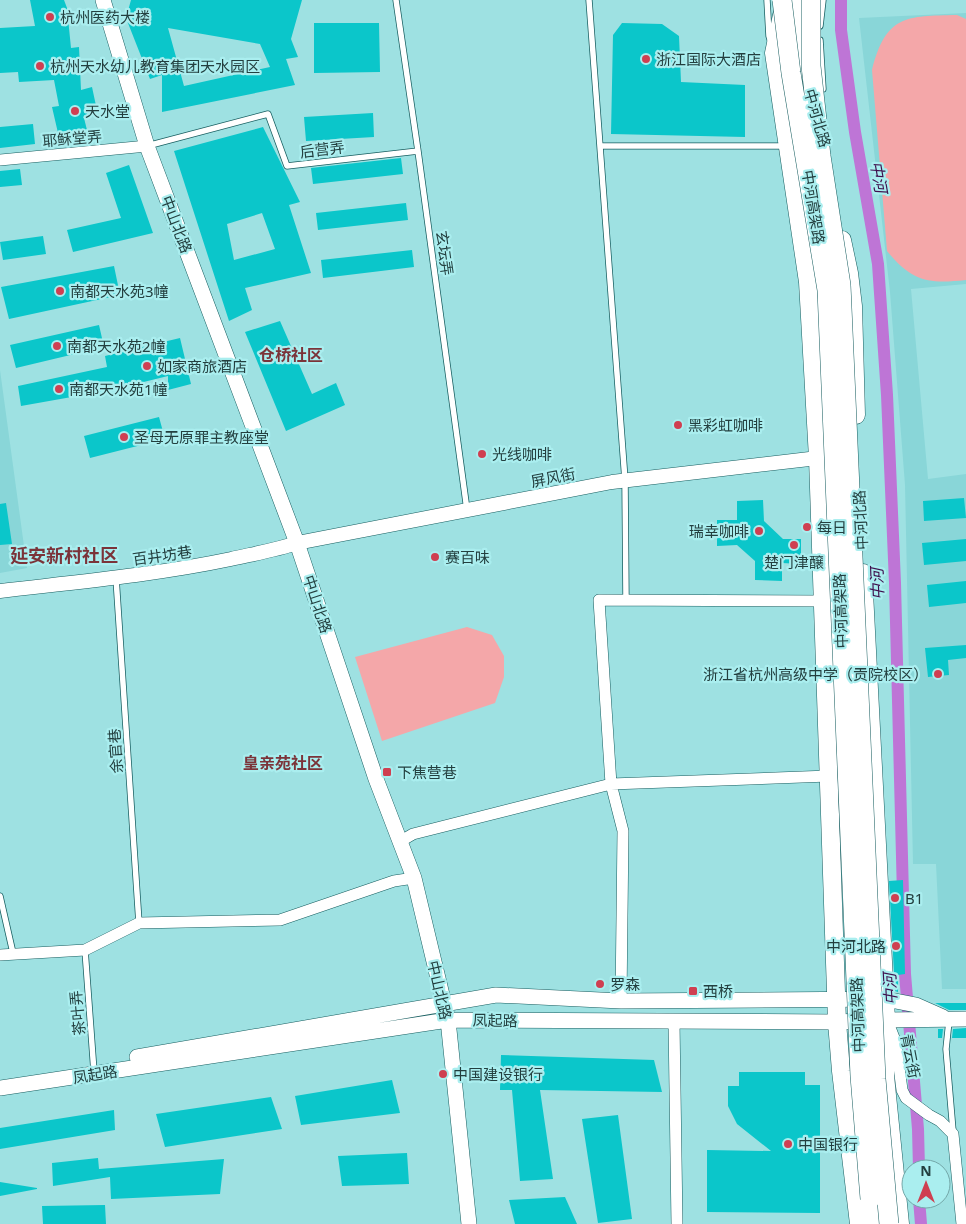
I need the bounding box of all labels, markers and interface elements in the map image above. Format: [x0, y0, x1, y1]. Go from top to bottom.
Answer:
place label: 杭州医药大楼 [60, 7, 150, 27]
marker: 杭州医药大楼 [44, 11, 56, 23]
place label: 浙江国际大酒店 [656, 49, 761, 69]
marker: 浙江国际大酒店 [640, 53, 652, 65]
place label: 杭州天水幼儿教育集团天水园区 [50, 56, 260, 76]
marker: 杭州天水幼儿教育集团天水园区 [34, 60, 46, 72]
street label: 中河北路 [800, 86, 836, 150]
place label: 天水堂 [85, 101, 130, 121]
marker: 天水堂 [69, 105, 81, 117]
street label: 耶稣堂弄 [41, 125, 103, 151]
street label: 后营弄 [298, 136, 346, 162]
water label: 中河 [865, 159, 893, 198]
street label: 中河高架路 [798, 168, 830, 246]
street label: 中山北路 [157, 192, 197, 256]
street label: 玄坛弄 [432, 229, 458, 277]
place label: 南都天水苑3幢 [70, 281, 169, 301]
marker: 南都天水苑3幢 [54, 285, 66, 297]
place label: 南都天水苑2幢 [67, 336, 166, 356]
marker: 南都天水苑2幢 [51, 340, 63, 352]
district label: 仓桥社区 [259, 344, 323, 366]
place label: 如家商旅酒店 [157, 356, 247, 376]
marker: 如家商旅酒店 [141, 360, 153, 372]
place label: 南都天水苑1幢 [69, 379, 168, 399]
marker: 南都天水苑1幢 [53, 383, 65, 395]
place label: 黑彩虹咖啡 [688, 415, 763, 435]
marker: 黑彩虹咖啡 [672, 419, 684, 431]
place label: 圣母无原罪主教座堂 [134, 427, 269, 447]
marker: 圣母无原罪主教座堂 [118, 431, 130, 443]
place label: 光线咖啡 [492, 444, 552, 464]
marker: 光线咖啡 [476, 448, 488, 460]
street label: 屏风街 [529, 463, 577, 491]
street label: 中河北路 [848, 490, 872, 550]
place label: 每日 [817, 517, 847, 537]
place label: 瑞幸咖啡 [689, 521, 749, 541]
marker: 每日 [801, 521, 813, 533]
marker: 瑞幸咖啡 [753, 525, 765, 537]
marker: 楚门津醸 [788, 539, 800, 551]
street label: 百井坊巷 [131, 541, 193, 569]
district label: 延安新村社区 [10, 543, 118, 567]
place label: 赛百味 [445, 547, 490, 567]
marker: 赛百味 [429, 551, 441, 563]
place label: 楚门津醸 [764, 552, 824, 572]
water label: 中河 [865, 565, 889, 600]
street label: 中山北路 [299, 572, 337, 636]
street label: 中河高架路 [829, 573, 851, 649]
place label: 浙江省杭州高级中学（贡院校区） [703, 664, 928, 684]
marker: 浙江省杭州高级中学（贡院校区） [932, 668, 944, 680]
street label: 余官巷 [103, 728, 127, 774]
district label: 皇亲苑社区 [243, 752, 323, 774]
place label: 下焦营巷 [397, 762, 457, 782]
marker: 下焦营巷 [381, 766, 393, 778]
place label: B1 [905, 888, 923, 908]
marker: B1 [889, 892, 901, 904]
place label: 中河北路 [826, 936, 886, 956]
marker: 中河北路 [890, 940, 902, 952]
street label: 中山北路 [424, 959, 456, 1021]
water label: 中河 [878, 969, 902, 1006]
place label: 罗森 [610, 974, 640, 994]
street label: 中河高架路 [846, 977, 868, 1053]
marker: 罗森 [594, 978, 606, 990]
place label: 西桥 [703, 981, 733, 1001]
marker: 西桥 [687, 985, 699, 997]
street label: 茶叶弄 [65, 990, 89, 1036]
street label: 凤起路 [472, 1010, 518, 1030]
street label: 青云街 [897, 1032, 925, 1080]
street label: 凤起路 [71, 1061, 119, 1087]
place label: 中国建设银行 [453, 1064, 543, 1084]
marker: 中国建设银行 [437, 1068, 449, 1080]
place label: 中国银行 [798, 1134, 858, 1154]
marker: 中国银行 [782, 1138, 794, 1150]
north arrow [901, 1159, 951, 1209]
text: N [920, 1161, 932, 1180]

